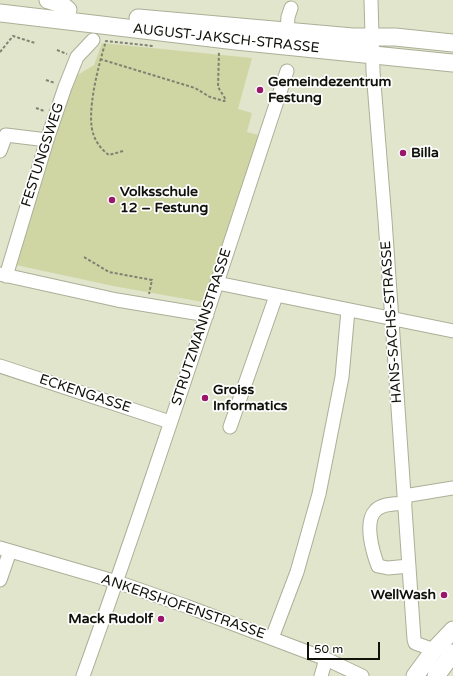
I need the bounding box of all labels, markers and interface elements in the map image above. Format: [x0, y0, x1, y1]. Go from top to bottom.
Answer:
street label: AUGUST-JAKSCH-STRASSE [132, 21, 320, 57]
place label: Gemeindezentrum Festung [268, 74, 391, 106]
marker: Gemeindezentrum Festung [255, 85, 265, 95]
street label: FESTUNGSWEG [18, 101, 68, 209]
place label: Billa [411, 145, 439, 161]
marker: Billa [398, 148, 408, 158]
place label: Volksschule 12 – Festung [120, 184, 208, 216]
marker: Volksschule 12 – Festung [107, 195, 117, 205]
street label: HANS-SACHS-STRASSE [378, 240, 406, 404]
street label: STRUTZMANNSTRASSE [169, 246, 235, 408]
street label: ECKENGASSE [37, 371, 133, 417]
place label: Groiss Informatics [213, 382, 288, 414]
marker: Groiss Informatics [200, 393, 210, 403]
street label: ANKERSHOFENSTRASSE [99, 571, 267, 643]
place label: WellWash [371, 587, 436, 603]
marker: WellWash [439, 590, 449, 600]
place label: Mack Rudolf [68, 611, 153, 627]
marker: Mack Rudolf [156, 614, 166, 624]
scale bar [309, 634, 382, 660]
text: 50 m [314, 642, 343, 656]

